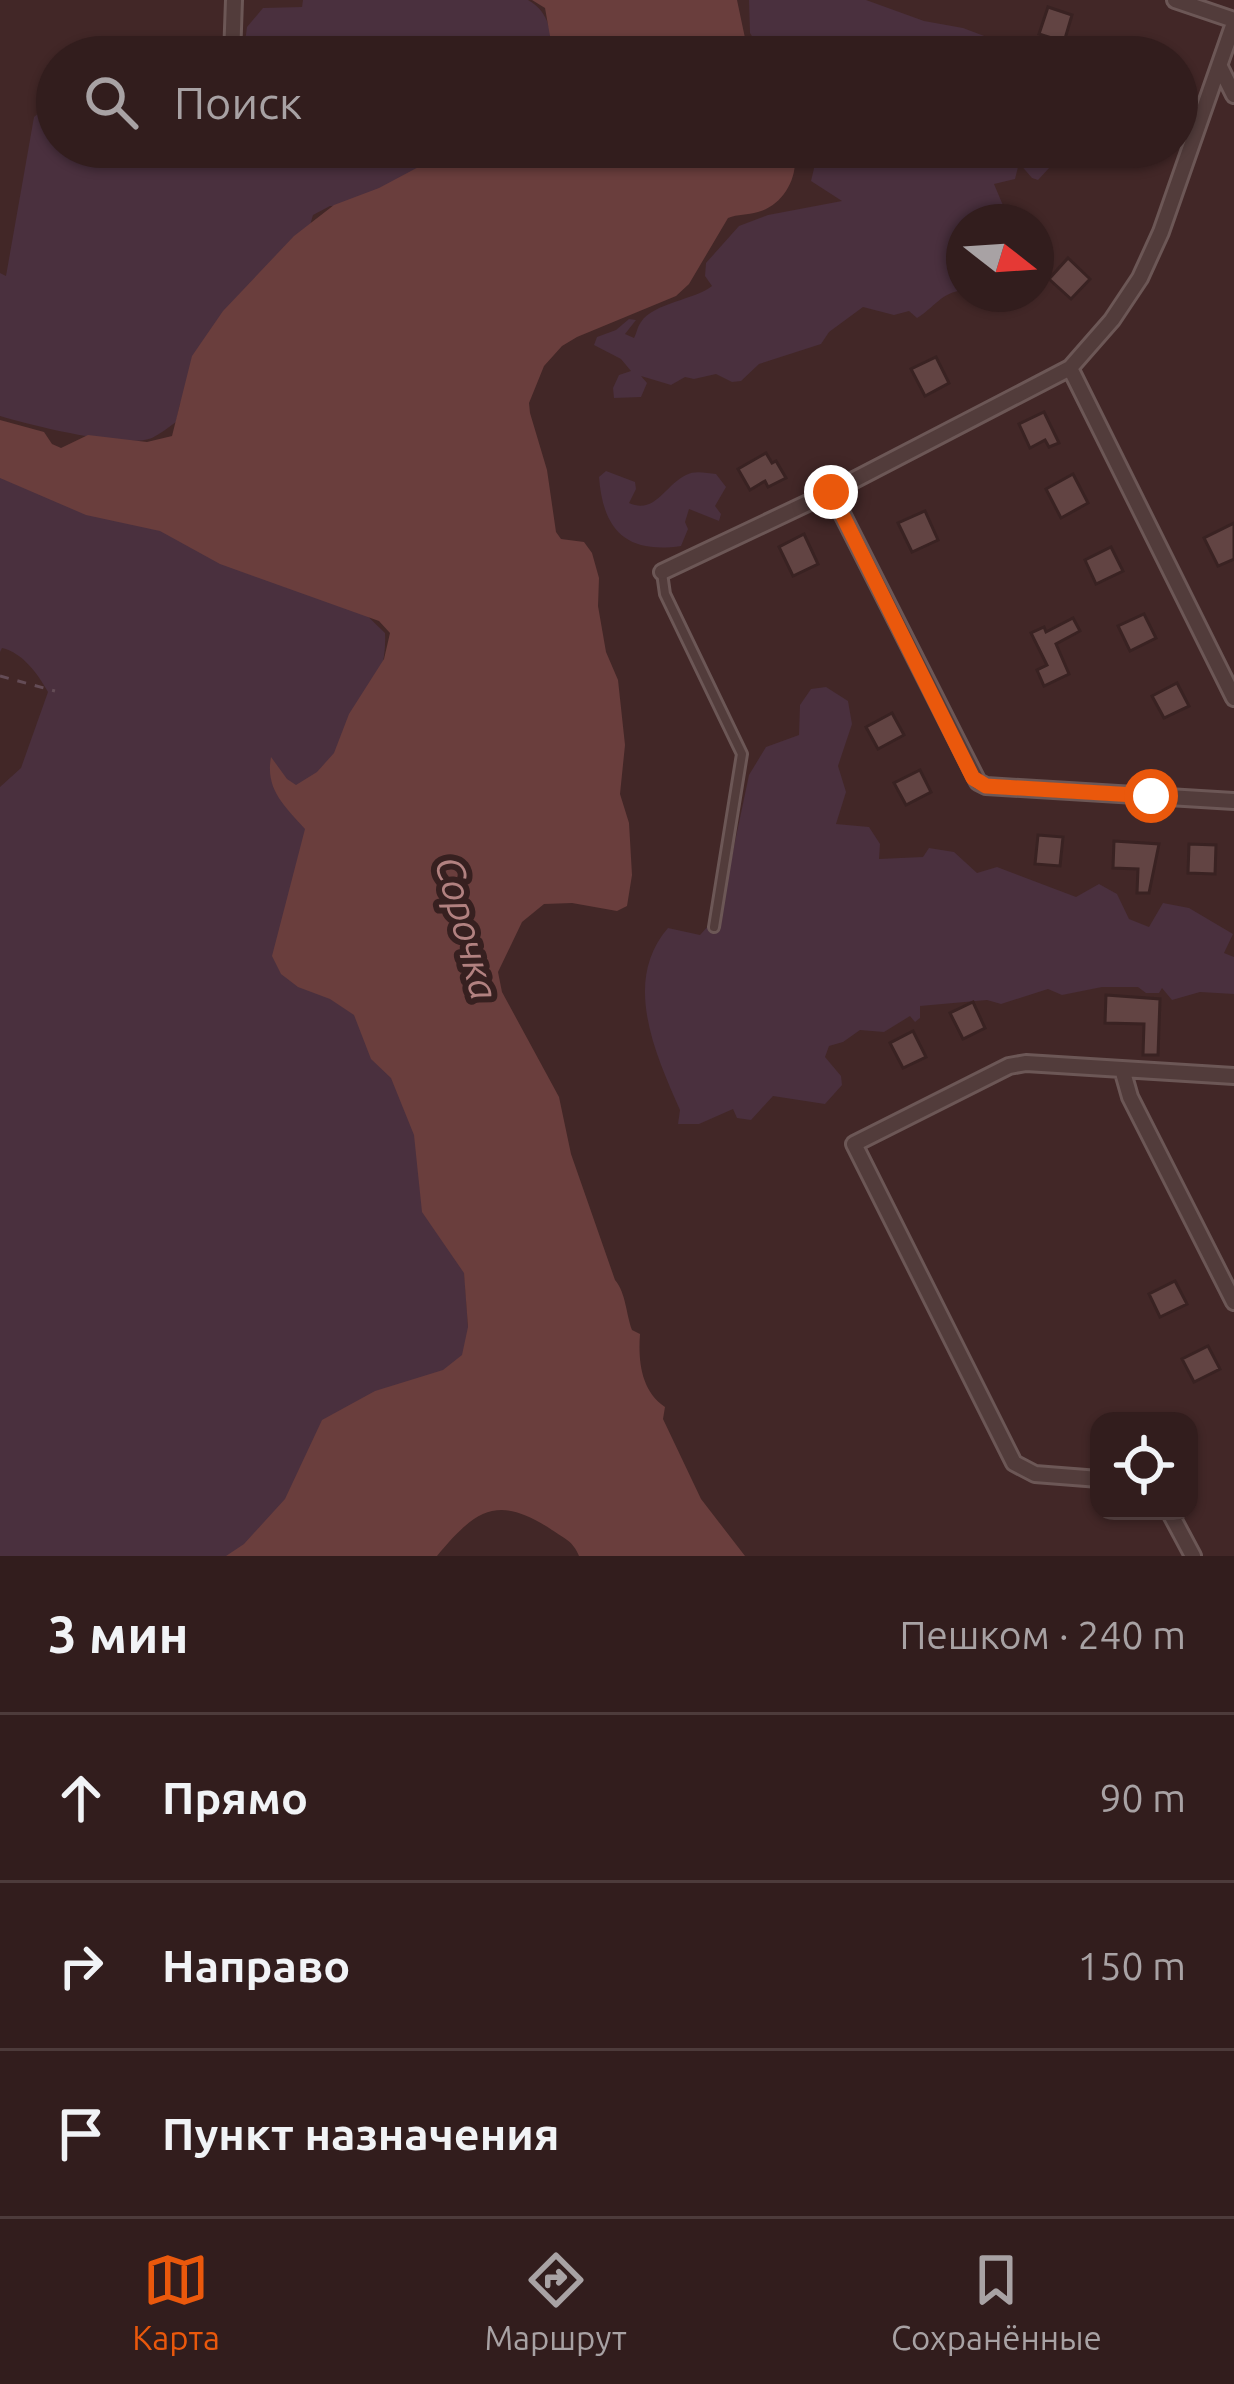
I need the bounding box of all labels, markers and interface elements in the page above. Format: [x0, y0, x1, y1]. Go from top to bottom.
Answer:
search box [36, 36, 1198, 168]
icon: search [78, 69, 144, 135]
text: Поиск [174, 77, 302, 128]
north arrow [946, 204, 1054, 312]
route end [804, 465, 858, 519]
route start [1124, 769, 1178, 823]
water label: Сорочка [428, 852, 507, 1004]
map controls [1090, 1412, 1198, 1520]
button: locate [1090, 1412, 1198, 1520]
text: 3 мин [48, 1605, 189, 1663]
text: Пешком · 240 m [899, 1613, 1186, 1656]
icon: ahead [48, 1765, 114, 1831]
text: Прямо [162, 1772, 308, 1823]
text: 90 m [1099, 1776, 1186, 1819]
icon: right [48, 1933, 114, 1999]
text: Направо [162, 1940, 350, 1991]
text: 150 m [1077, 1944, 1186, 1987]
icon: arrive [48, 2101, 114, 2167]
text: Пункт назначения [162, 2108, 560, 2159]
tab: Карта [132, 2247, 220, 2356]
tab: Маршрут [484, 2247, 627, 2356]
tab: Сохранённые [891, 2247, 1102, 2356]

